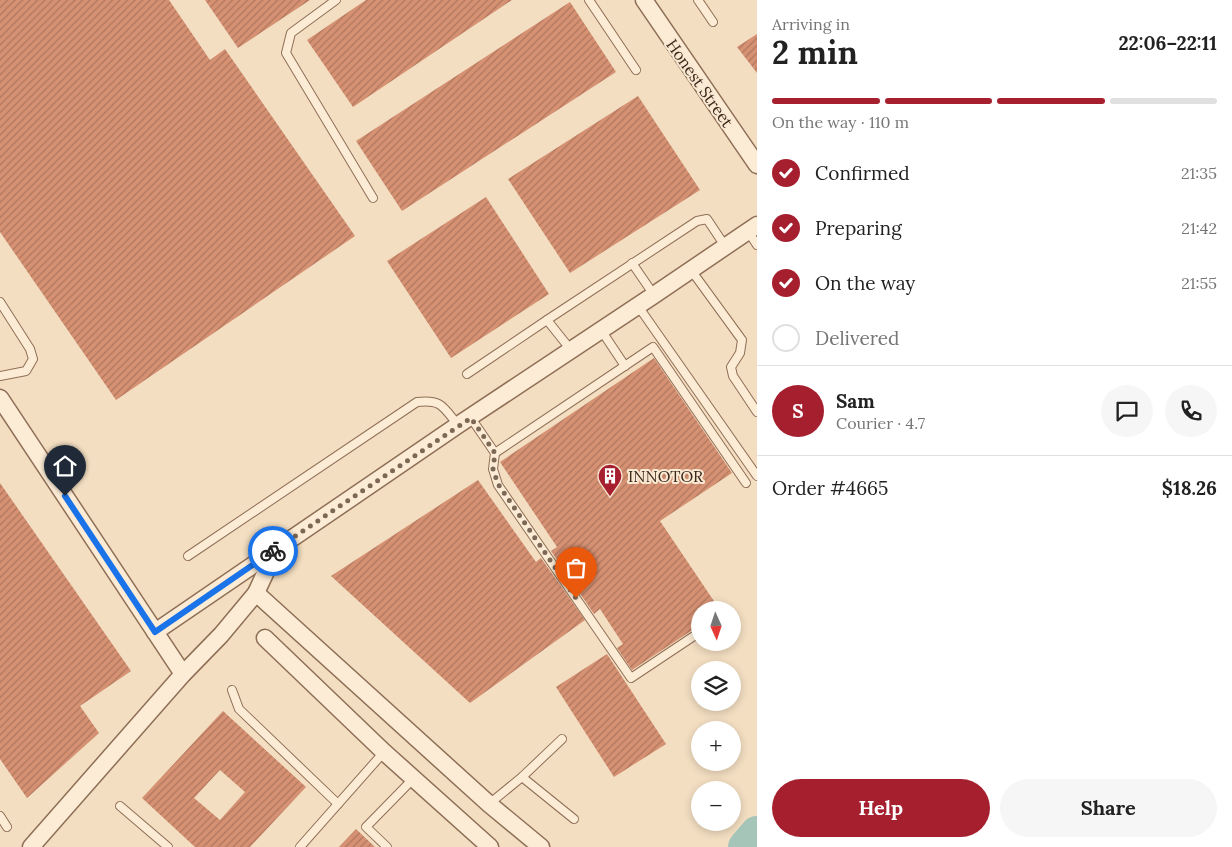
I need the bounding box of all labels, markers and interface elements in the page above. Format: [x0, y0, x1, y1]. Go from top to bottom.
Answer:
text: Arriving in [772, 14, 850, 34]
text: 22:06–22:11 [1118, 31, 1217, 55]
text: 2 min [772, 32, 858, 73]
street label: Honest Street [662, 35, 738, 132]
text: On the way · 110 m [772, 112, 909, 132]
icon: check [772, 159, 800, 187]
text: Confirmed [815, 161, 910, 185]
text: 21:35 [1181, 163, 1217, 183]
icon: check [772, 214, 800, 242]
text: Preparing [815, 216, 902, 240]
text: 21:42 [1181, 218, 1217, 238]
icon: check [772, 269, 800, 297]
text: On the way [815, 271, 915, 295]
text: 21:55 [1181, 273, 1217, 293]
text: Delivered [815, 326, 899, 350]
button: chat [1101, 385, 1153, 437]
button: phone [1165, 385, 1217, 437]
text: Sam [836, 389, 875, 413]
text: S [792, 399, 804, 423]
text: Courier · 4.7 [836, 413, 925, 433]
pin [44, 445, 86, 496]
icon: home [51, 452, 79, 480]
building icon: INNOTOR [597, 463, 623, 497]
place label: INNOTOR [628, 466, 704, 486]
text: Order #4665 [772, 476, 888, 500]
text: $18.26 [1162, 476, 1217, 500]
courier [248, 526, 298, 576]
icon: bike [259, 537, 287, 565]
pin [555, 547, 597, 598]
icon: bag [562, 554, 590, 582]
north arrow [691, 601, 741, 651]
map controls [691, 601, 741, 831]
button: layers [691, 661, 741, 711]
button: + [691, 721, 741, 771]
button: Help [772, 779, 990, 837]
button: Share [1000, 779, 1217, 837]
button: − [691, 781, 741, 831]

